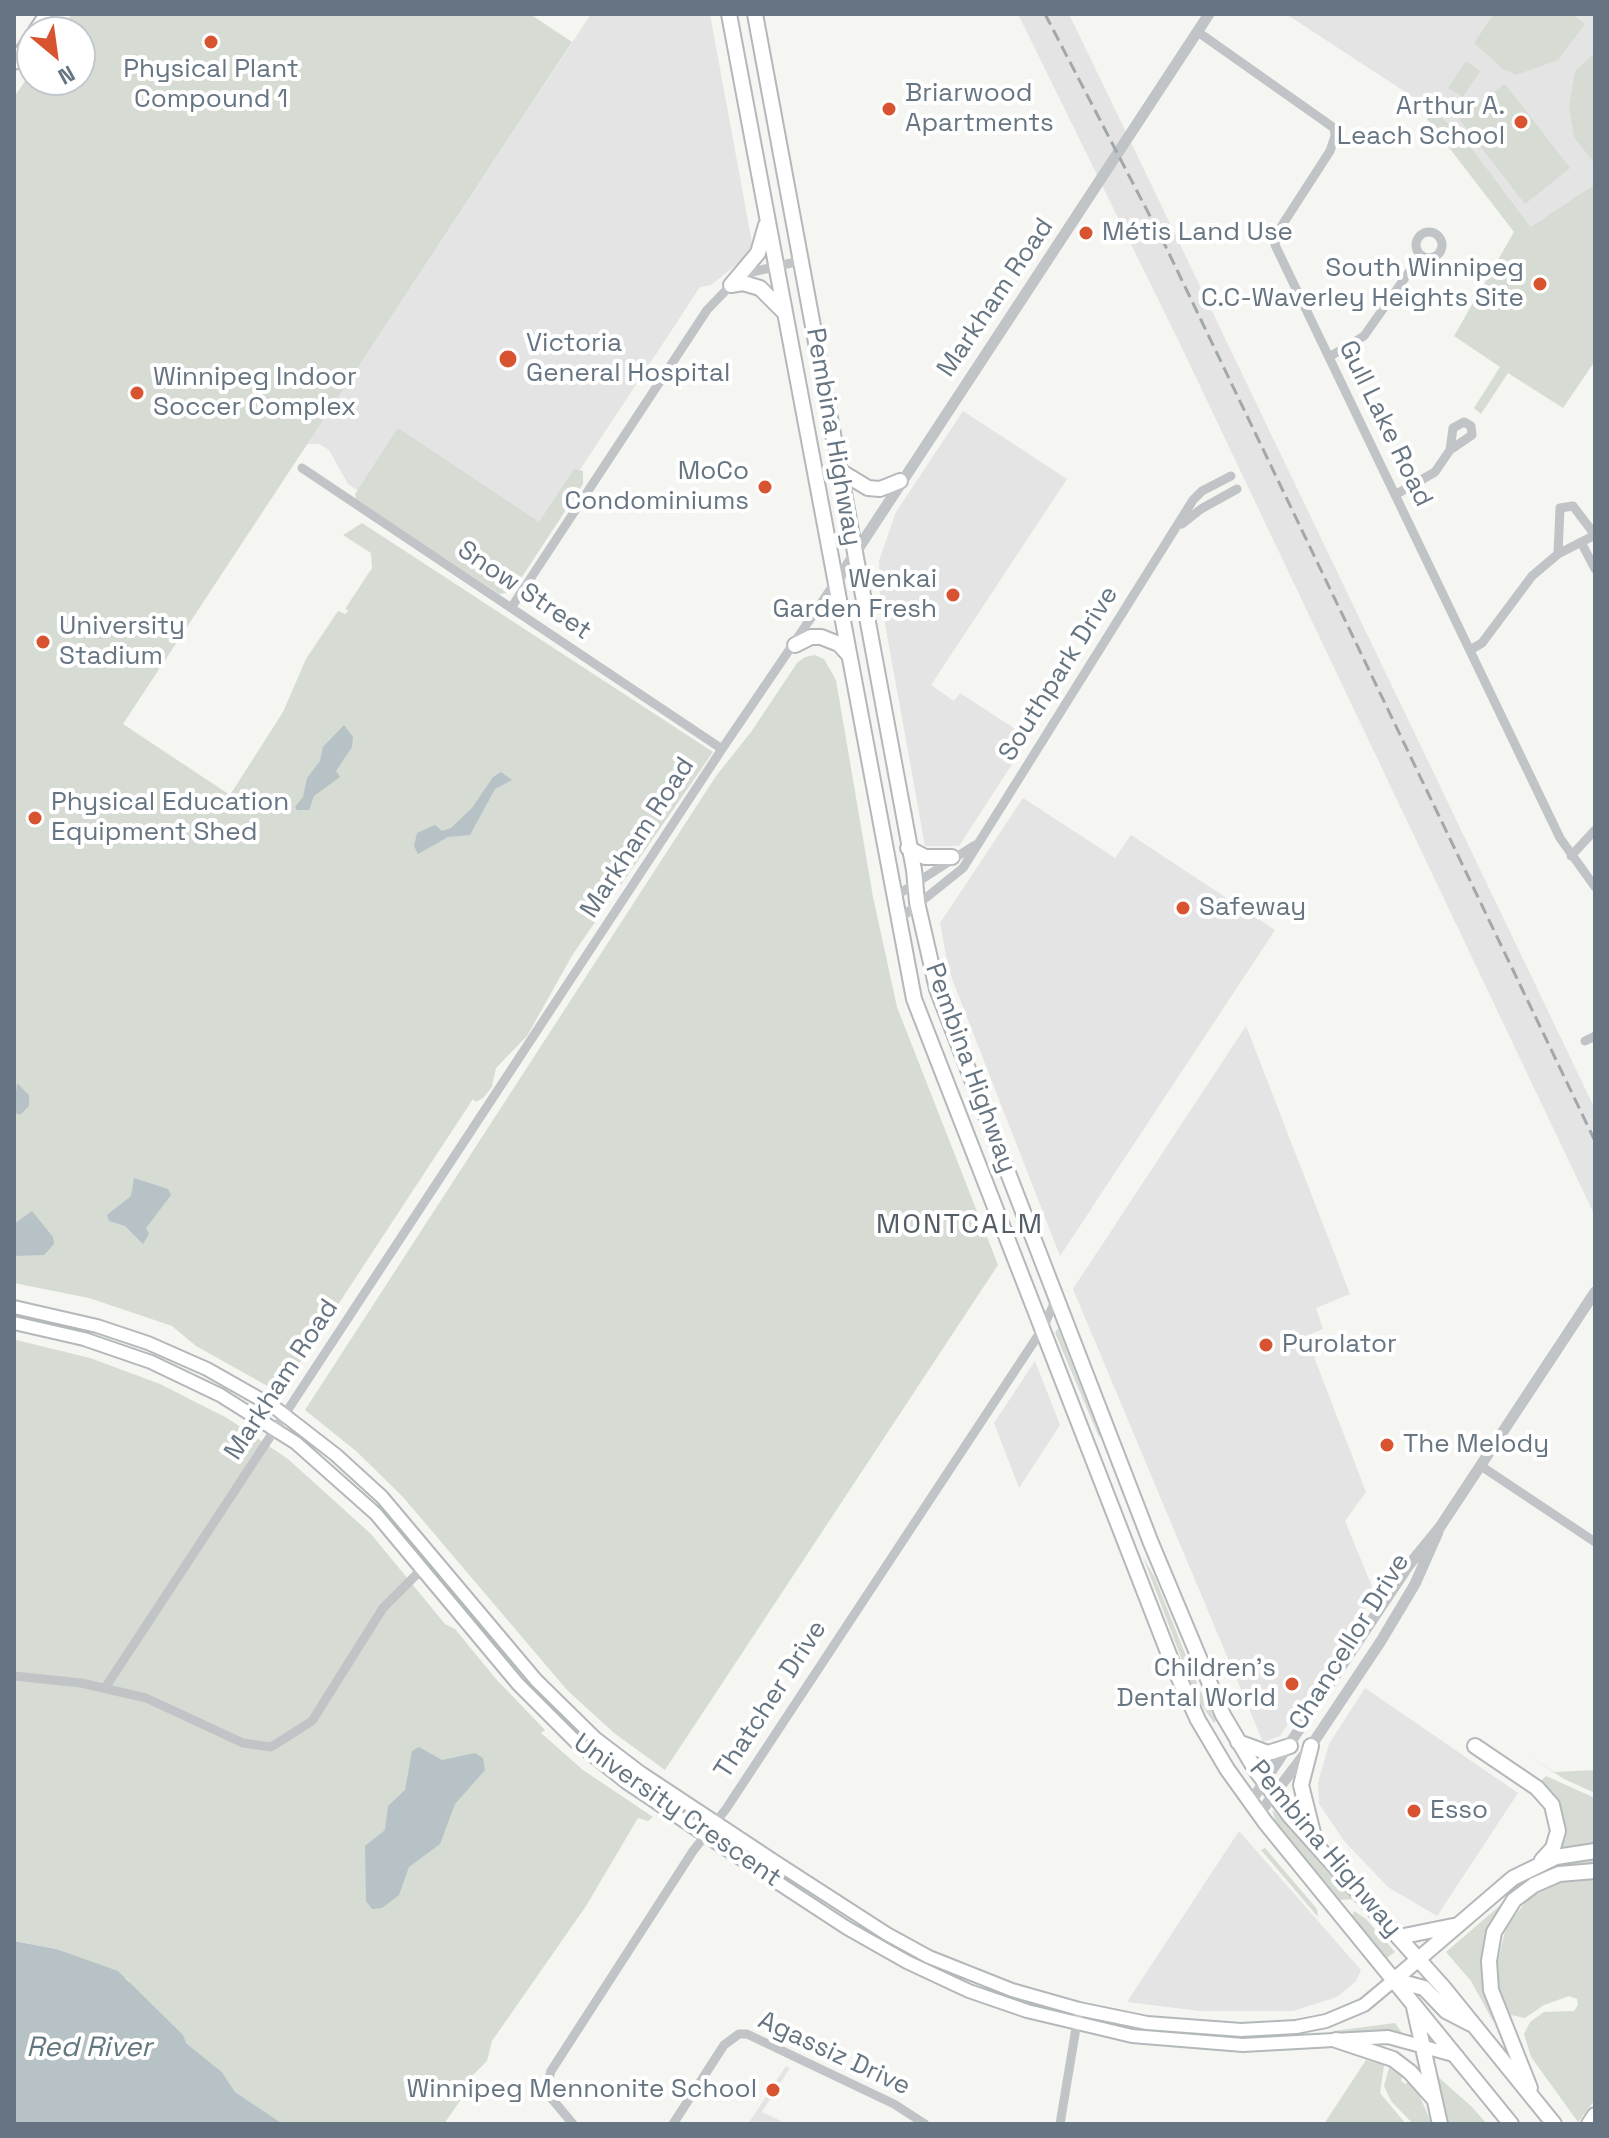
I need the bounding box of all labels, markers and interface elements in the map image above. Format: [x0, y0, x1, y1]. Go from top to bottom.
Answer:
north arrow [16, 16, 96, 96]
marker: Physical Plant Compound 1 [202, 33, 220, 51]
place label: Physical Plant Compound 1 [123, 54, 299, 116]
text: N [53, 59, 80, 91]
place label: Briarwood Apartments [905, 78, 1054, 140]
place label: Arthur A. Leach School [1337, 91, 1505, 152]
marker: Briarwood Apartments [880, 100, 898, 118]
marker: Arthur A. Leach School [1512, 113, 1530, 131]
street label: Markham Road [931, 213, 1061, 383]
place label: Métis Land Use [1102, 217, 1293, 249]
marker: Métis Land Use [1077, 224, 1095, 242]
place label: South Winnipeg C.C-Waverley Heights Site [1201, 253, 1524, 314]
marker: South Winnipeg C.C-Waverley Heights Site [1531, 275, 1549, 293]
street label: Pembina Highway [798, 326, 868, 548]
place label: Victoria General Hospital [526, 328, 730, 390]
street label: Gull Lake Road [1331, 336, 1439, 512]
marker: Victoria General Hospital [497, 348, 519, 370]
place label: Winnipeg Indoor Soccer Complex [153, 362, 357, 424]
marker: Winnipeg Indoor Soccer Complex [128, 384, 146, 402]
place label: MoCo Condominiums [564, 456, 749, 518]
marker: MoCo Condominiums [756, 478, 774, 496]
street label: Snow Street [451, 535, 597, 647]
place label: Wenkai Garden Fresh [772, 564, 937, 626]
street label: Southpark Drive [993, 581, 1125, 767]
marker: Wenkai Garden Fresh [944, 586, 962, 604]
place label: University Stadium [59, 611, 185, 672]
marker: University Stadium [34, 633, 52, 651]
street label: Markham Road [575, 752, 701, 924]
place label: Physical Education Equipment Shed [51, 787, 289, 848]
marker: Physical Education Equipment Shed [26, 809, 44, 827]
place label: Safeway [1199, 892, 1306, 924]
marker: Safeway [1174, 899, 1192, 917]
street label: Pembina Highway [918, 959, 1022, 1177]
district label: MONTCALM [876, 1208, 1044, 1242]
street label: Markham Road [219, 1294, 345, 1466]
place label: Purolator [1282, 1329, 1397, 1361]
marker: Purolator [1257, 1336, 1275, 1354]
place label: The Melody [1403, 1429, 1549, 1461]
marker: The Melody [1378, 1436, 1396, 1454]
street label: Chancellor Drive [1283, 1548, 1417, 1736]
street label: Thatcher Drive [708, 1615, 834, 1785]
place label: Children's Dental World [1117, 1653, 1276, 1714]
marker: Children's Dental World [1283, 1675, 1301, 1693]
street label: University Crescent [567, 1728, 787, 1894]
street label: Pembina Highway [1242, 1754, 1408, 1944]
place label: Esso [1430, 1795, 1488, 1827]
marker: Esso [1405, 1802, 1423, 1820]
street label: Agassiz Drive [753, 2005, 915, 2103]
water label: Red River [26, 2031, 152, 2065]
place label: Winnipeg Mennonite School [406, 2074, 757, 2106]
marker: Winnipeg Mennonite School [764, 2081, 782, 2099]

